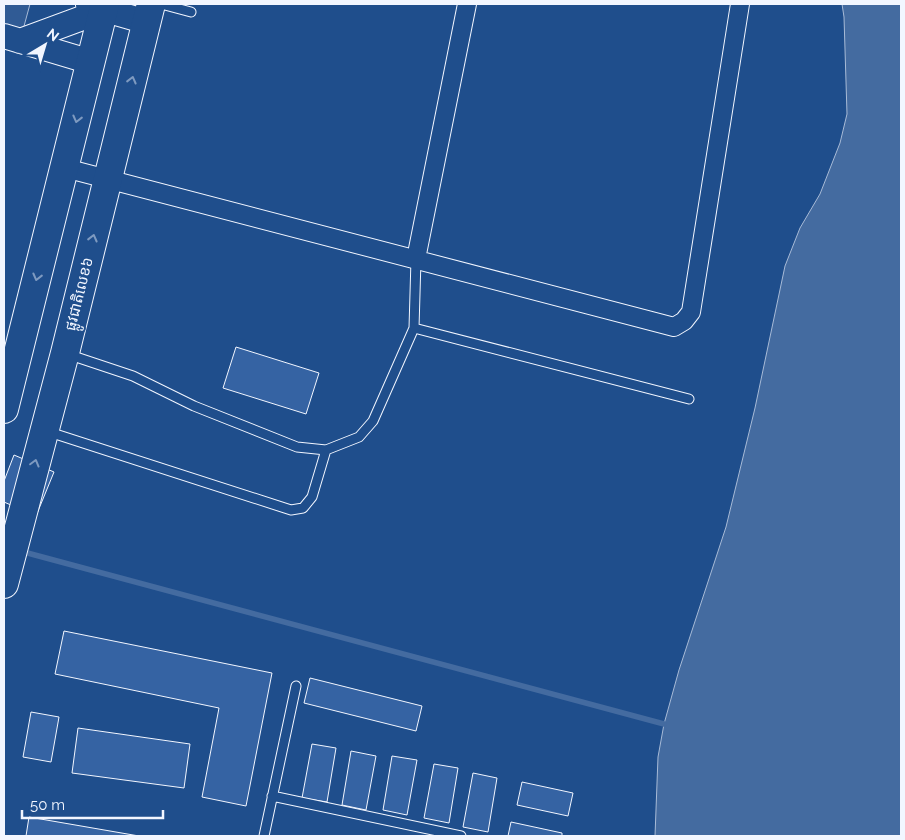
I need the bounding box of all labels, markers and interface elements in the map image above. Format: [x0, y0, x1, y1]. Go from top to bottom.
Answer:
north arrow [20, 20, 70, 70]
text: N [44, 25, 62, 44]
one-way arrow [126, 76, 137, 85]
one-way arrow [72, 115, 83, 123]
one-way arrow [87, 234, 98, 243]
street label: ផ្លូវជាតិលេខ៦ [61, 255, 101, 334]
one-way arrow [32, 272, 43, 281]
one-way arrow [29, 460, 39, 468]
scale bar [22, 788, 164, 820]
text: 50 m [30, 796, 65, 814]

